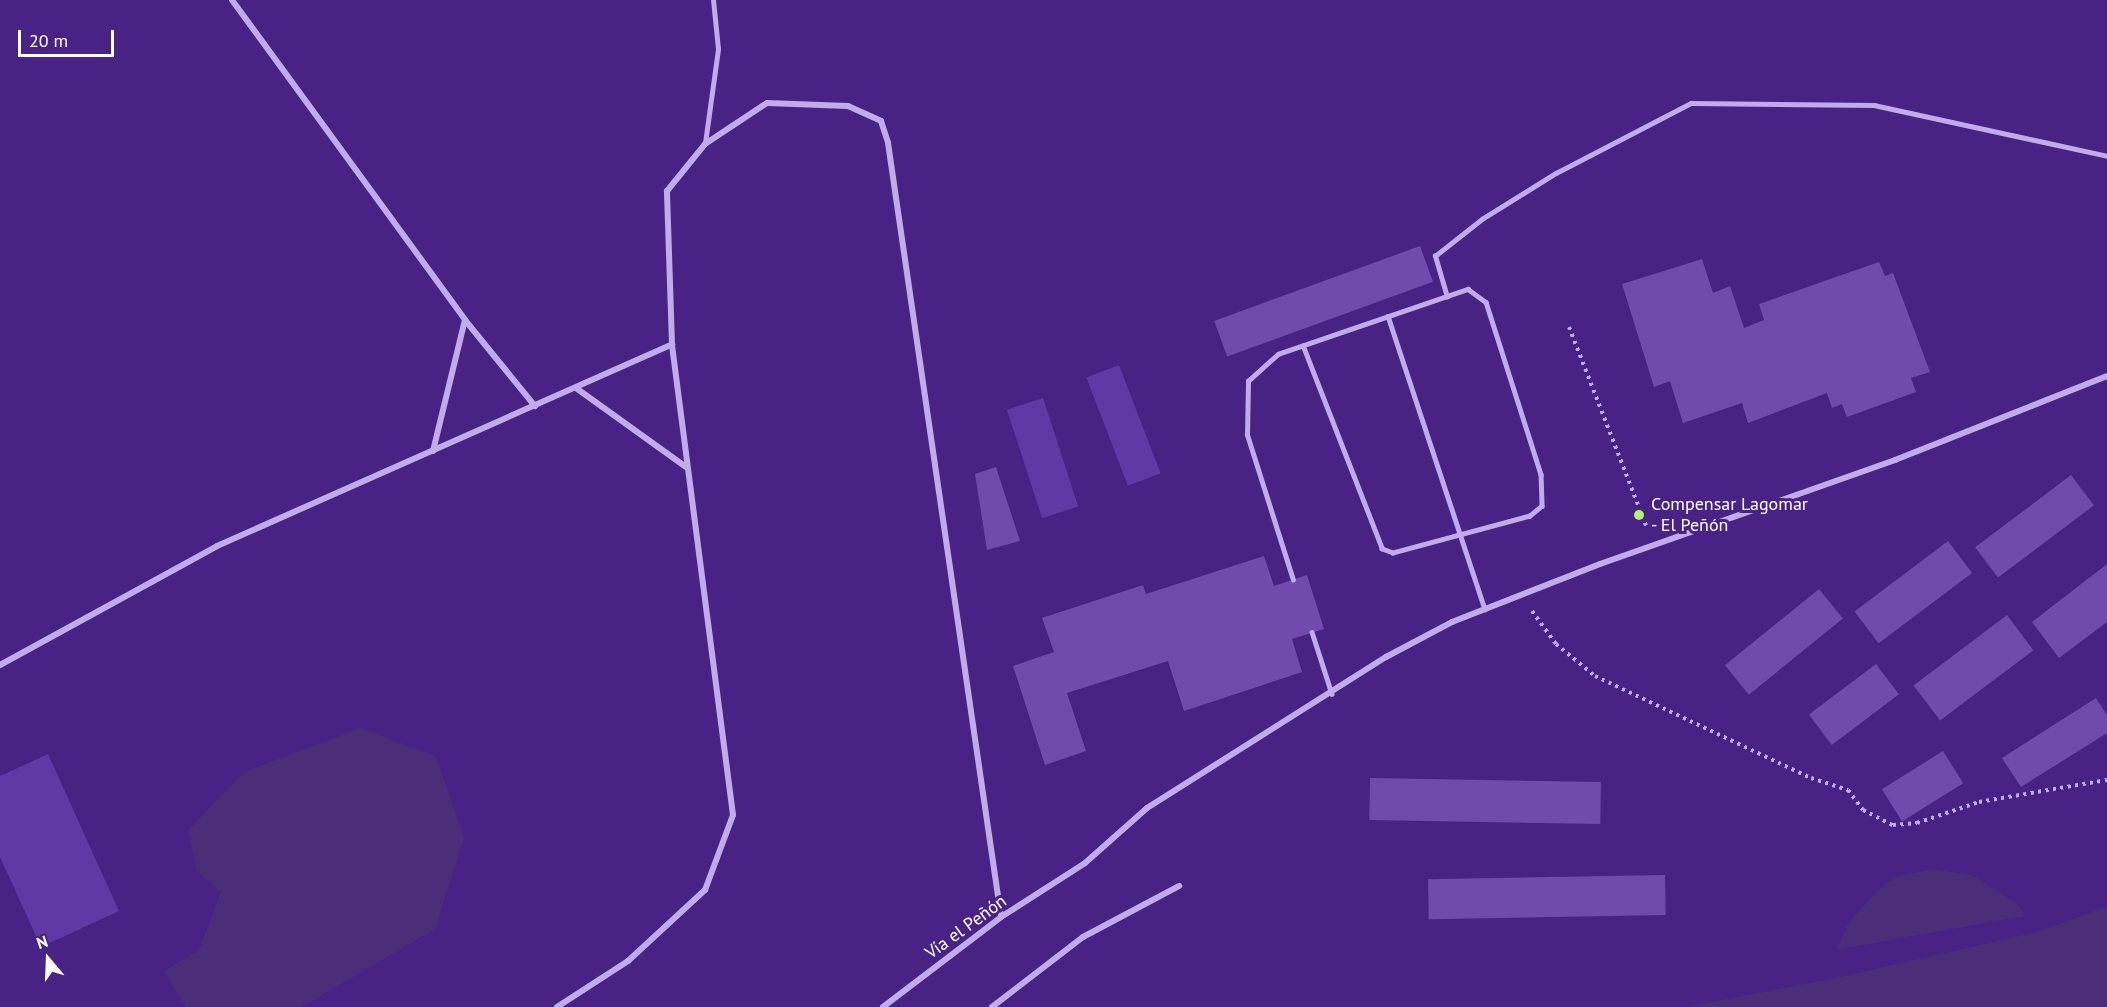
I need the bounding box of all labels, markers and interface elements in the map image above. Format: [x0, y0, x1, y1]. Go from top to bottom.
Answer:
scale bar [21, 18, 117, 56]
text: 20 m [29, 29, 68, 52]
place label: Compensar Lagomar - El Peñón [1651, 494, 1808, 536]
marker: Compensar Lagomar - El Peñón [1632, 508, 1646, 522]
street label: Vía el Peñón [921, 890, 1011, 964]
north arrow [18, 929, 78, 989]
text: N [34, 931, 50, 953]

